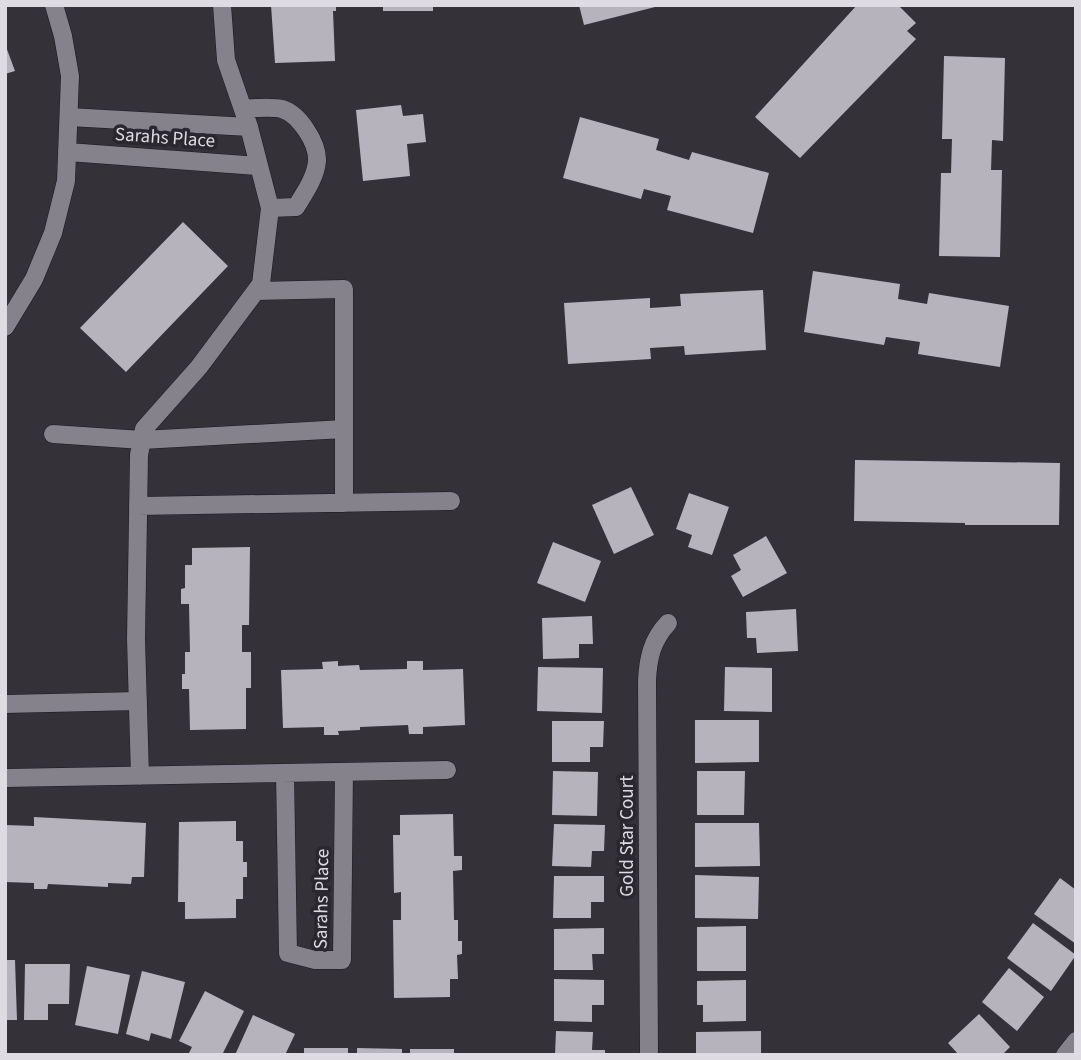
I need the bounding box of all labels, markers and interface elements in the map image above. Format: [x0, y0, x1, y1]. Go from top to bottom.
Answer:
street label: Sarahs Place [114, 121, 216, 155]
street label: Gold Star Court [614, 775, 641, 897]
street label: Sarahs Place [308, 849, 336, 949]

